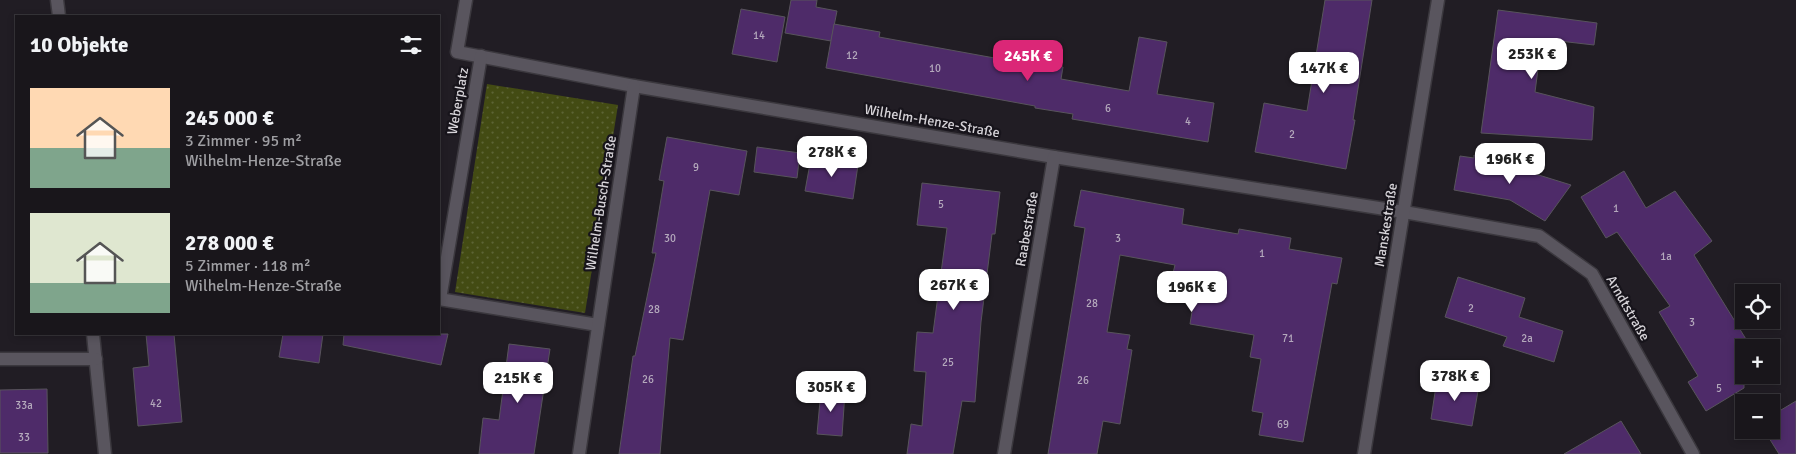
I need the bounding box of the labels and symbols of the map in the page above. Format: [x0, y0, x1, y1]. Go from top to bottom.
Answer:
house number: 14 [753, 29, 765, 42]
pin: 253K € [1491, 38, 1573, 80]
pin: 245K € [987, 39, 1069, 82]
house number: 12 [846, 49, 858, 62]
pin: 147K € [1283, 52, 1365, 94]
house number: 10 [929, 62, 941, 75]
street label: Weberplatz [444, 66, 472, 136]
street label: Wilhelm-Henze-Straße [863, 101, 1001, 141]
house number: 6 [1105, 102, 1111, 115]
house number: 4 [1185, 115, 1191, 128]
house number: 2 [1289, 128, 1295, 141]
street label: Wilhelm-Busch-Straße [582, 134, 620, 272]
pin: 278K € [791, 136, 873, 178]
pin: 196K € [1469, 142, 1551, 185]
house number: 9 [693, 161, 699, 174]
street label: Manskestraße [1371, 182, 1401, 268]
street label: Raabestraße [1012, 190, 1042, 268]
house number: 5 [938, 198, 944, 211]
house number: 1 [1613, 202, 1619, 215]
house number: 30 [664, 232, 676, 245]
house number: 3 [1115, 232, 1121, 245]
house number: 1 [1259, 247, 1265, 260]
house number: 1a [1660, 250, 1672, 263]
pin: 267K € [913, 268, 995, 311]
pin: 196K € [1151, 270, 1233, 313]
street label: Arndtstraße [1602, 272, 1654, 344]
house number: 28 [1086, 297, 1098, 310]
house number: 2 [1468, 302, 1474, 315]
house number: 28 [648, 303, 660, 316]
house number: 3 [1689, 316, 1695, 329]
house number: 71 [1282, 332, 1294, 345]
house number: 2a [1521, 332, 1533, 345]
house number: 25 [942, 356, 954, 369]
pin: 378K € [1414, 360, 1496, 402]
pin: 215K € [477, 362, 559, 404]
pin: 305K € [790, 370, 872, 413]
house number: 26 [642, 373, 654, 386]
house number: 26 [1077, 374, 1089, 387]
house number: 5 [1716, 382, 1722, 395]
house number: 42 [150, 397, 162, 410]
house number: 33a [15, 399, 33, 412]
house number: 69 [1277, 418, 1289, 431]
house number: 33 [18, 431, 30, 444]

